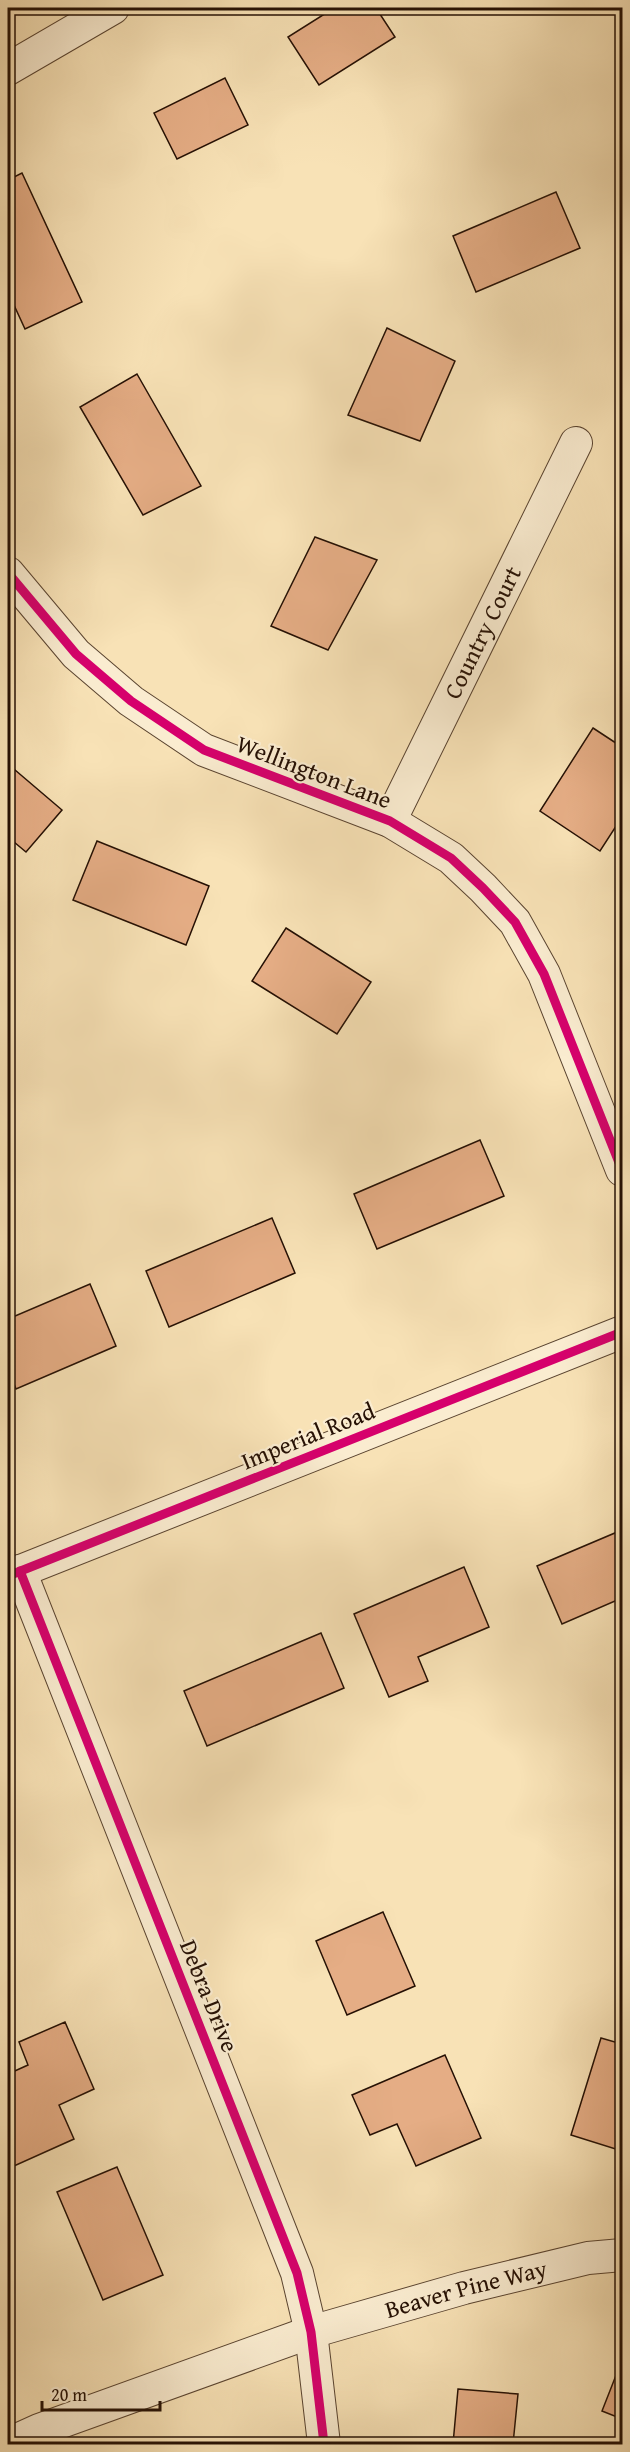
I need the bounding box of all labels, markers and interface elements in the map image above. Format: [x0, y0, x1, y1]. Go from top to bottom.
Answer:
street label: Country Court [435, 560, 530, 705]
street label: Wellington Lane [232, 726, 397, 817]
street label: Imperial Road [236, 1393, 380, 1478]
street label: Debra Drive [171, 1934, 248, 2057]
street label: Beaver Pine Way [381, 2251, 550, 2327]
scale bar [42, 2374, 160, 2412]
text: 20 m [51, 2381, 87, 2408]

